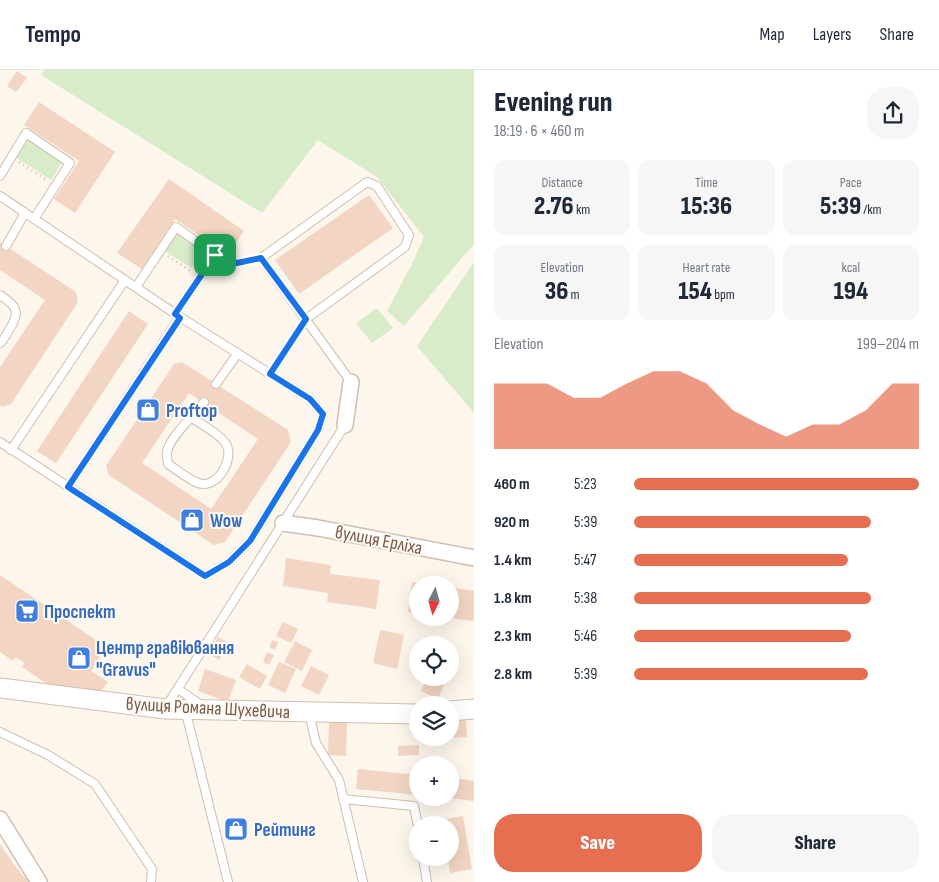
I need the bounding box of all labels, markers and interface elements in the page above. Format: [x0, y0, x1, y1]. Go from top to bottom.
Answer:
text: Tempo [25, 20, 81, 49]
text: Map [760, 24, 785, 45]
text: Layers [813, 24, 852, 45]
text: Share [880, 24, 914, 45]
text: Evening run [494, 86, 612, 119]
button: share [867, 87, 919, 139]
text: 18:19 · 6 × 460 m [494, 122, 584, 141]
text: Distance [542, 174, 583, 191]
text: Time [695, 174, 718, 191]
text: Pace [840, 174, 862, 191]
text: 2.76 [534, 191, 574, 222]
text: 15:36 [681, 191, 732, 222]
text: 5:39 [820, 191, 861, 222]
text: km [574, 201, 590, 218]
text: /km [861, 201, 882, 218]
pin [194, 234, 236, 276]
icon: arrive [201, 241, 229, 269]
text: Elevation [541, 259, 584, 276]
text: Heart rate [683, 259, 730, 276]
text: kcal [842, 259, 860, 276]
text: 36 [545, 276, 568, 307]
text: 154 [678, 276, 712, 307]
text: 194 [834, 276, 868, 307]
text: m [568, 286, 580, 303]
text: bpm [712, 286, 735, 303]
text: Elevation [494, 335, 543, 354]
text: 199–204 m [857, 335, 919, 354]
shop icon: Proftop [135, 397, 161, 423]
place label: Proftop [166, 400, 217, 423]
text: 460 m [494, 475, 530, 494]
text: 5:23 [574, 475, 597, 494]
shop icon: Wow [179, 507, 205, 533]
place label: Wow [210, 510, 243, 533]
text: 920 m [494, 513, 529, 532]
text: 5:39 [574, 513, 597, 532]
street label: вулиця Ерліха [333, 521, 424, 560]
text: 1.4 km [494, 551, 532, 570]
text: 5:47 [574, 551, 596, 570]
north arrow [409, 576, 459, 626]
map controls [409, 576, 459, 866]
text: 1.8 km [494, 589, 532, 608]
text: 5:38 [574, 589, 597, 608]
supermarket icon: Проспект [14, 598, 40, 624]
place label: Проспект [44, 601, 116, 624]
text: 2.3 km [494, 627, 532, 646]
text: 5:46 [574, 627, 597, 646]
button: locate [409, 636, 459, 686]
place label: Центр гравіювання "Gravus" [96, 637, 234, 682]
shop icon: Центр гравіювання "Gravus" [66, 645, 92, 671]
text: 2.8 km [494, 665, 532, 684]
text: 5:39 [574, 665, 597, 684]
street label: вулиця Романа Шухевича [125, 693, 291, 724]
button: layers [409, 696, 459, 746]
button: + [409, 756, 459, 806]
button: Save [494, 814, 702, 872]
button: Share [712, 814, 919, 872]
shop icon: Рейтинг [223, 816, 249, 842]
button: − [409, 816, 459, 866]
place label: Рейтинг [254, 819, 316, 842]

